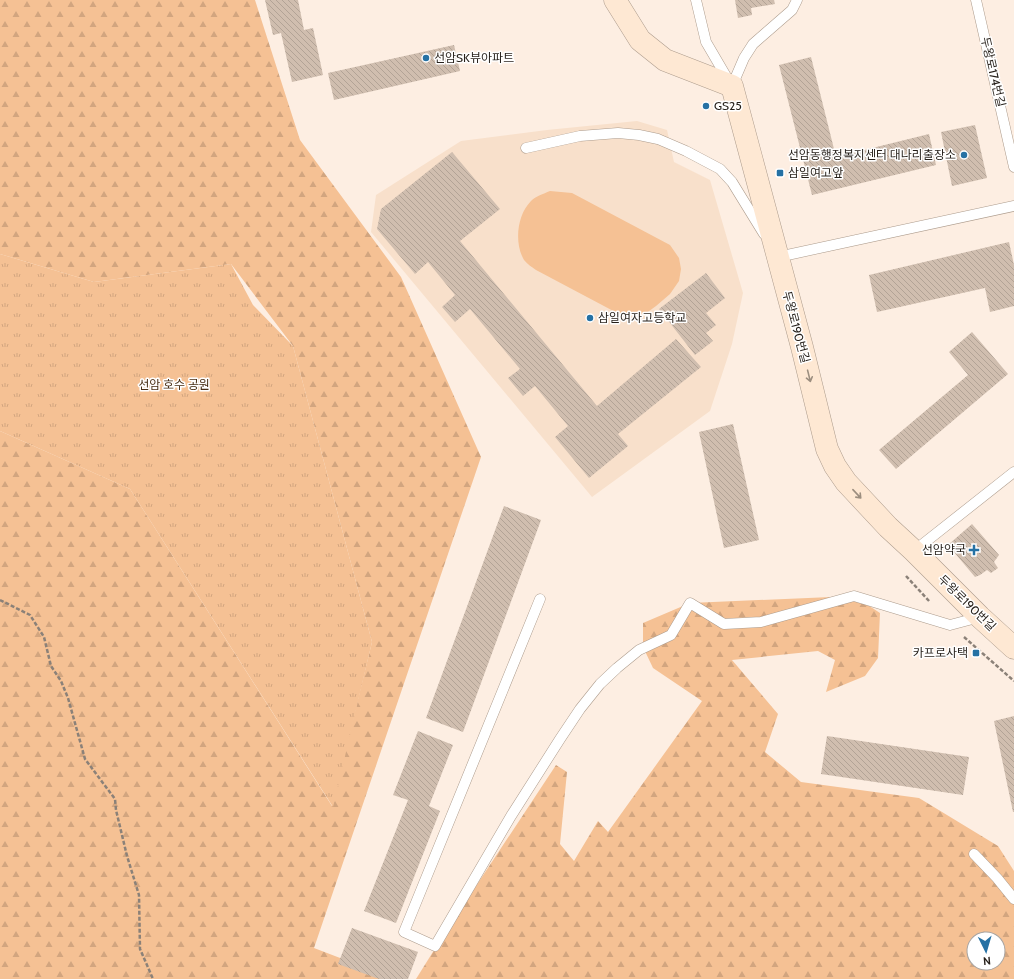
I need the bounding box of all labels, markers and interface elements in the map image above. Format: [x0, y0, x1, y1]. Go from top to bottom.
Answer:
street label: 두왕로174번길 [978, 35, 1009, 108]
place label: 선암SK뷰아파트 [434, 50, 514, 65]
marker: 선암SK뷰아파트 [421, 53, 431, 63]
place label: GS25 [714, 98, 742, 113]
marker: GS25 [701, 101, 711, 111]
place label: 선암동행정복지센터 대나리출장소 [788, 147, 956, 162]
marker: 선암동행정복지센터 대나리출장소 [959, 150, 969, 160]
place label: 삼일여고앞 [788, 165, 843, 180]
marker: 삼일여고앞 [775, 168, 785, 178]
street label: 두왕로190번길 [780, 289, 813, 365]
place label: 삼일여자고등학교 [598, 310, 686, 325]
marker: 삼일여자고등학교 [585, 313, 595, 323]
one-way arrow [806, 369, 813, 382]
park label: 선암 호수 공원 [138, 377, 210, 392]
one-way arrow [853, 489, 862, 499]
place label: 선암약국 [922, 542, 966, 557]
marker: 선암약국 [969, 545, 979, 555]
street label: 두왕로190번길 [935, 571, 999, 634]
place label: 카프로사택 [913, 645, 968, 660]
marker: 카프로사택 [971, 648, 981, 658]
north arrow [966, 931, 1006, 971]
text: N [982, 954, 991, 968]

